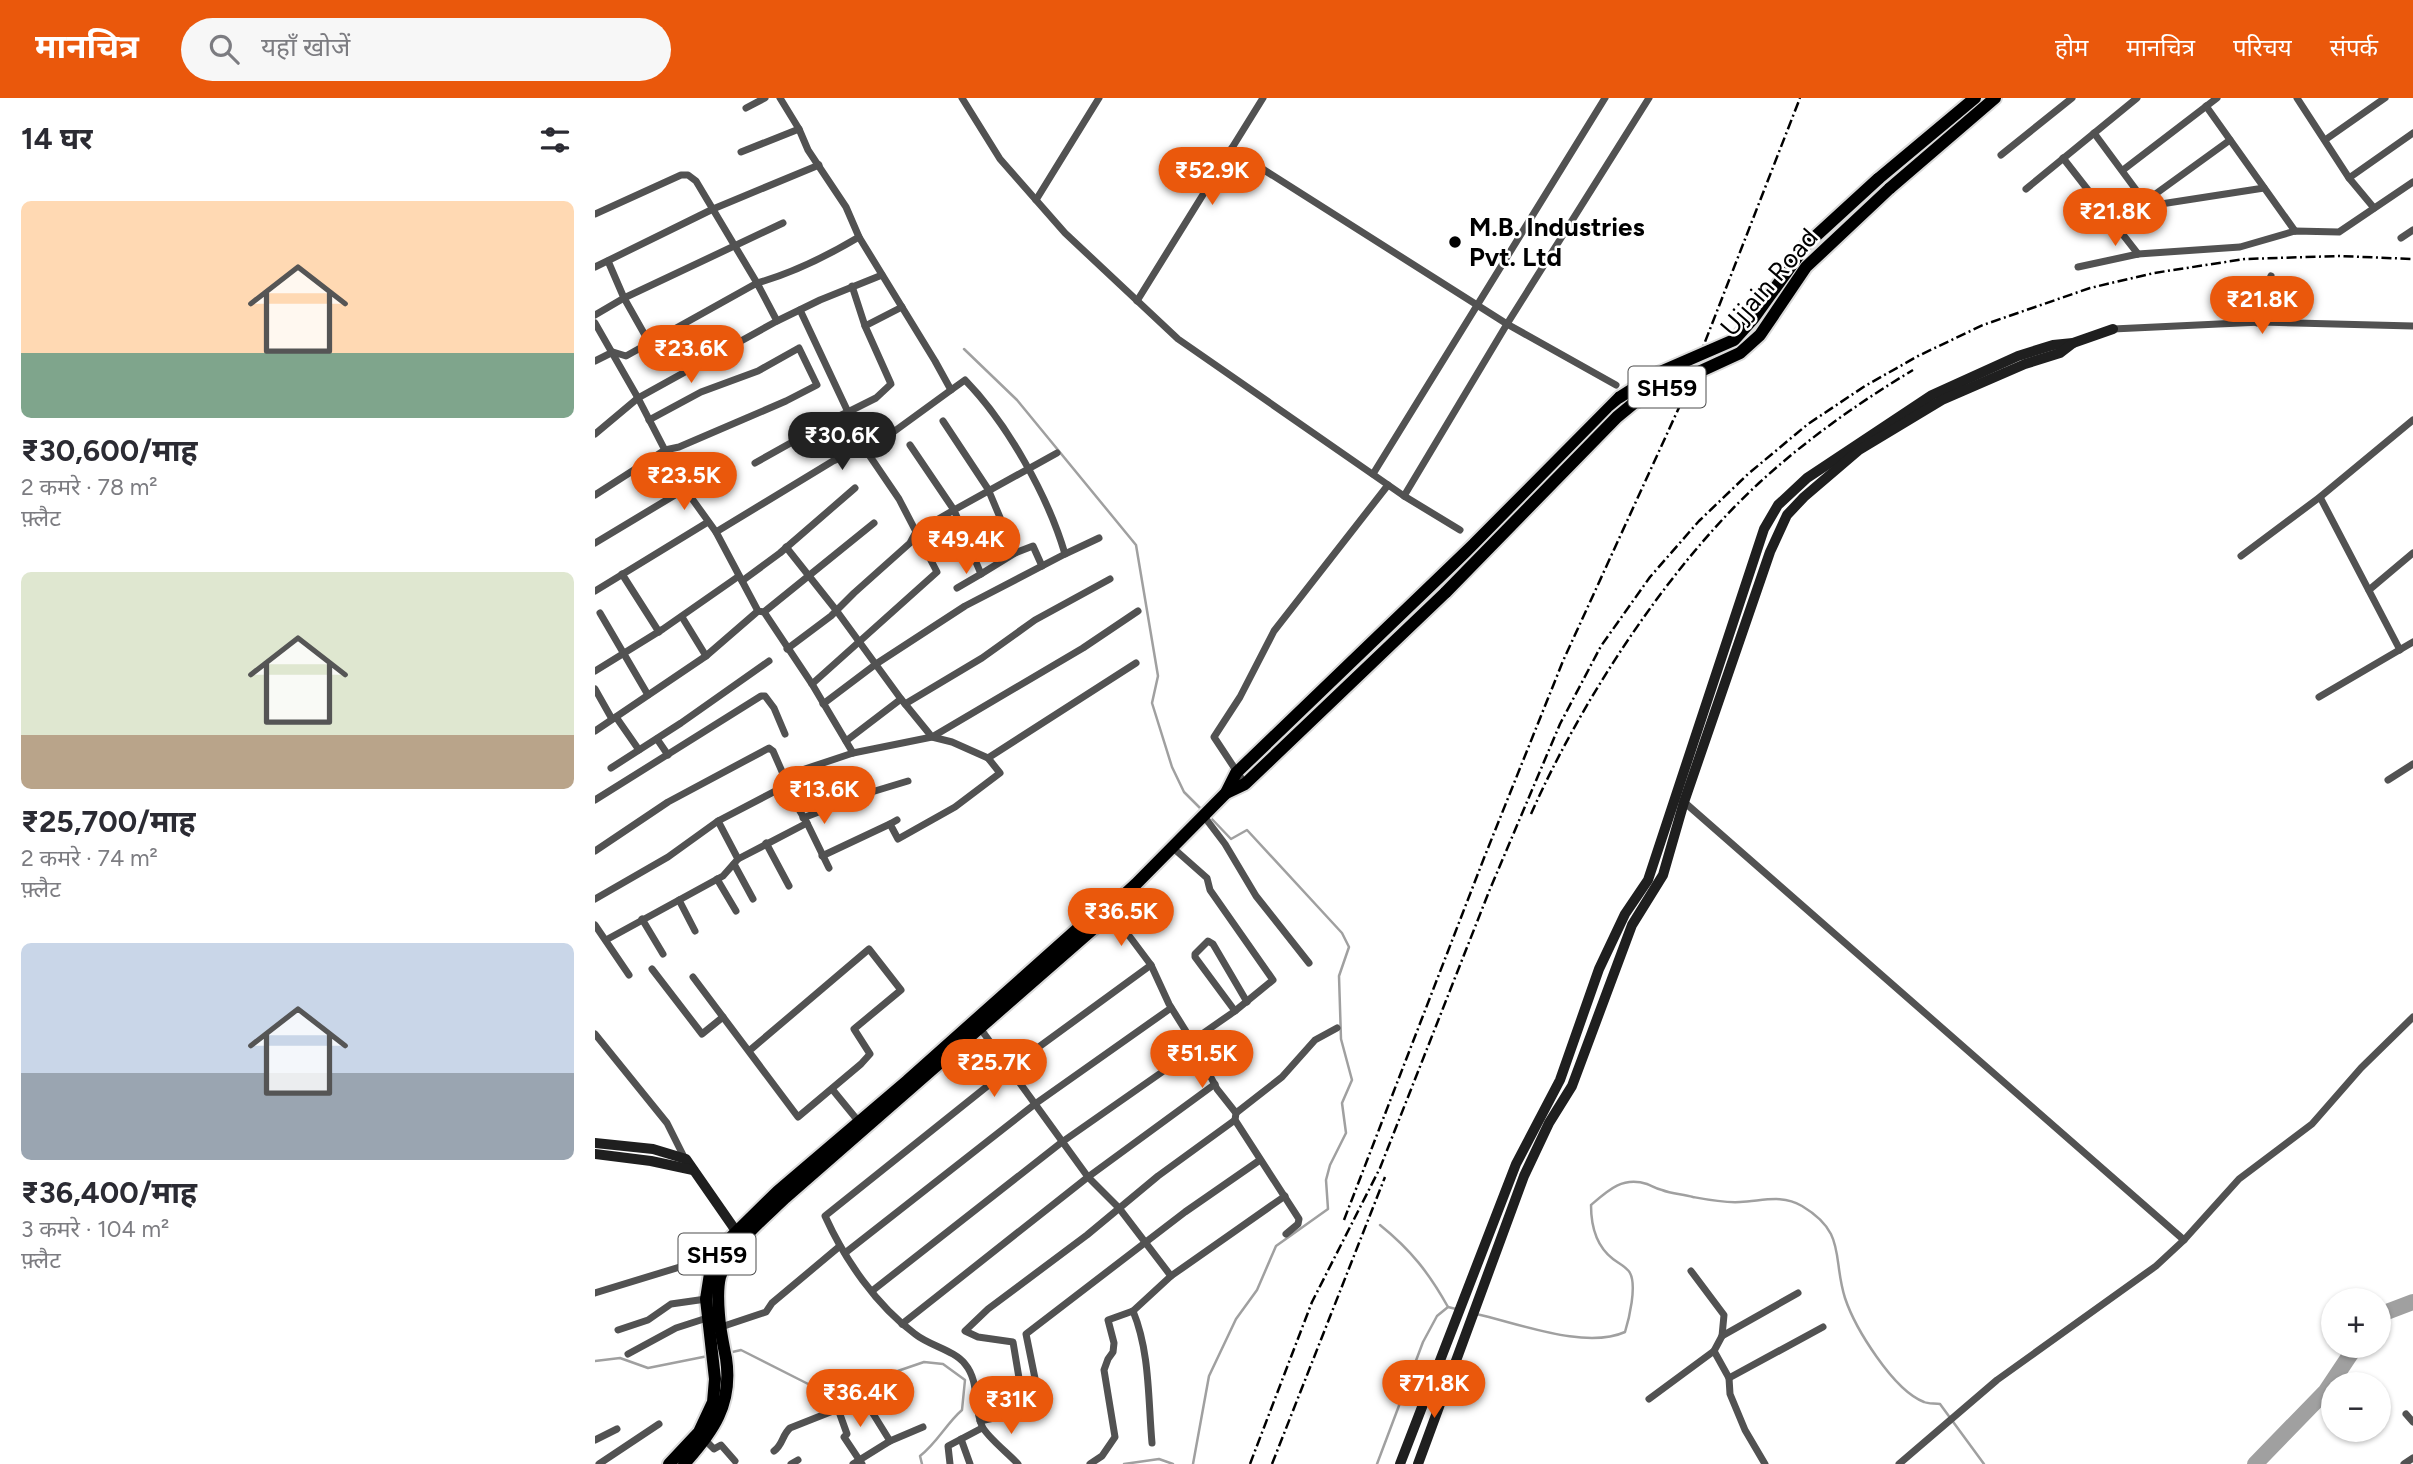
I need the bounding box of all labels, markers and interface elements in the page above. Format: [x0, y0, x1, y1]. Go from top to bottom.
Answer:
search box [181, 18, 671, 81]
text: मानचित्र [35, 27, 139, 66]
icon: search [205, 30, 243, 68]
text: यहाँ खोजें [261, 31, 350, 63]
text: होम [2055, 33, 2088, 62]
text: मानचित्र [2126, 33, 2195, 62]
text: परिचय [2233, 33, 2292, 62]
text: संपर्क [2330, 33, 2378, 62]
text: 14 घर [21, 120, 92, 157]
icon: filters [536, 121, 574, 159]
pin: ₹52.9K [1155, 148, 1269, 207]
text: ₹52.9K [1175, 156, 1249, 184]
pin: ₹21.8K [2058, 188, 2172, 248]
text: ₹21.8K [2079, 197, 2151, 225]
place label: M.B. Industries Pvt. Ltd [1469, 211, 1645, 273]
street label: Ujjain Road [1713, 222, 1825, 342]
marker: M.B. Industries Pvt. Ltd [1447, 234, 1463, 250]
icon: home [235, 246, 361, 372]
pin: ₹21.8K [2205, 276, 2319, 336]
text: ₹21.8K [2226, 285, 2298, 313]
pin: ₹23.6K [634, 326, 748, 385]
text: ₹23.6K [654, 334, 728, 362]
road number: SH59 [1629, 366, 1705, 408]
pin: ₹30.6K [785, 412, 899, 472]
text: ₹30.6K [804, 421, 880, 449]
text: ₹30,600/माह [21, 432, 197, 469]
pin: ₹23.5K [627, 452, 741, 512]
text: ₹23.5K [647, 461, 721, 489]
text: 2 कमरे · 78 m² [21, 473, 158, 501]
text: फ़्लैट [21, 504, 61, 532]
pin: ₹49.4K [909, 517, 1023, 576]
text: ₹49.4K [927, 525, 1005, 553]
icon: home [235, 617, 361, 743]
pin: ₹13.6K [767, 766, 881, 826]
text: ₹13.6K [789, 775, 859, 803]
text: ₹25,700/माह [21, 803, 195, 840]
text: 2 कमरे · 74 m² [21, 844, 158, 872]
text: फ़्लैट [21, 875, 61, 903]
pin: ₹36.5K [1064, 888, 1178, 948]
text: ₹36.5K [1084, 897, 1158, 925]
icon: home [235, 988, 361, 1114]
pin: ₹51.5K [1145, 1030, 1259, 1090]
text: ₹51.5K [1166, 1039, 1238, 1067]
pin: ₹25.7K [937, 1040, 1051, 1099]
text: ₹25.7K [957, 1048, 1031, 1076]
text: ₹36,400/माह [21, 1174, 197, 1211]
text: 3 कमरे · 104 m² [21, 1215, 169, 1243]
road number: SH59 [678, 1234, 755, 1274]
text: फ़्लैट [21, 1246, 61, 1274]
map controls [2321, 1288, 2391, 1442]
button: + [2321, 1288, 2391, 1358]
pin: ₹71.8K [1377, 1360, 1491, 1420]
text: ₹71.8K [1398, 1369, 1470, 1397]
pin: ₹36.4K [803, 1370, 917, 1429]
button: − [2321, 1372, 2391, 1442]
pin: ₹31K [970, 1376, 1052, 1436]
text: ₹36.4K [822, 1378, 898, 1406]
text: ₹31K [985, 1385, 1037, 1413]

